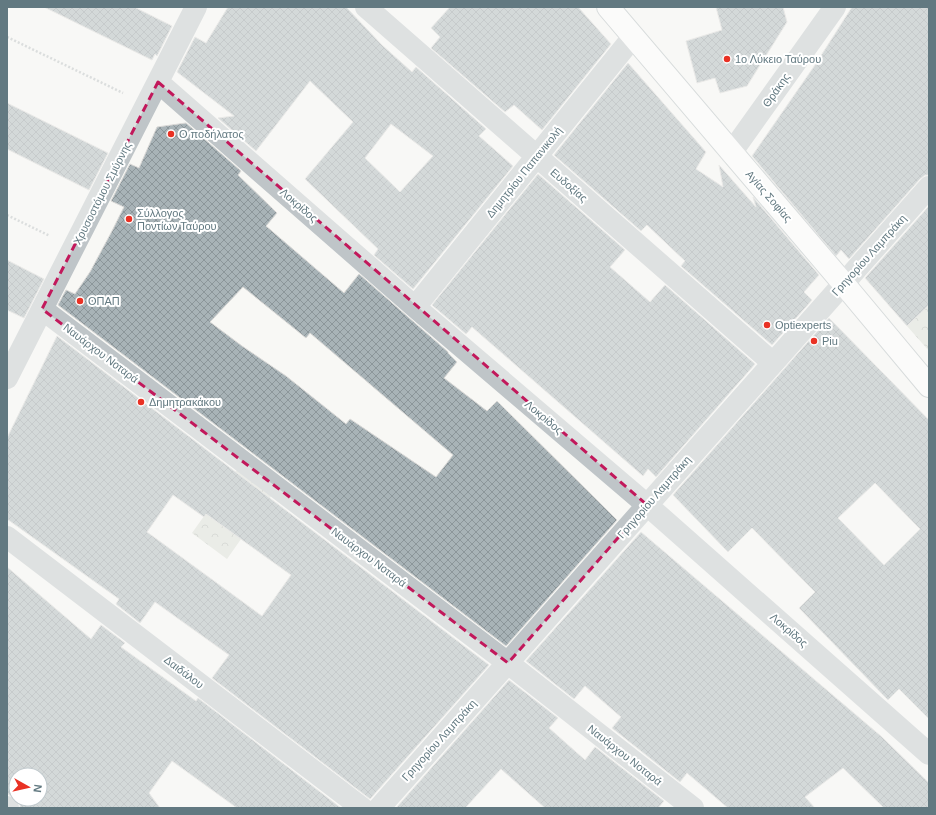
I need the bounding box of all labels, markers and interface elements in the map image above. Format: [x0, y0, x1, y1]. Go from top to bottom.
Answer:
place label: 1ο Λύκειο Ταύρου [735, 53, 821, 65]
marker: 1ο Λύκειο Ταύρου [722, 54, 732, 64]
street label: Θράκης [760, 71, 792, 109]
street label: Δημητρίου Παπανικολή [484, 124, 564, 220]
place label: Ο ποδήλατος [179, 128, 244, 140]
marker: Ο ποδήλατος [166, 129, 176, 139]
street label: Χρυσοστόμου Σμύρνης [71, 140, 133, 246]
street label: Ευδοξίας [548, 166, 590, 204]
street label: Αγίας Σοφίας [743, 168, 795, 224]
street label: Λοκρίδος [278, 186, 320, 224]
place label: Σύλλογος Ποντίων Ταύρου [137, 207, 217, 232]
street label: Γρηγορίου Λαμπράκη [829, 212, 909, 298]
marker: Σύλλογος Ποντίων Ταύρου [124, 214, 134, 224]
place label: ΟΠΑΠ [88, 295, 120, 307]
marker: ΟΠΑΠ [75, 296, 85, 306]
place label: Optiexperts [775, 319, 832, 331]
marker: Optiexperts [762, 320, 772, 330]
street label: Ναυάρχου Νοταρά [61, 321, 141, 385]
place label: Piu [822, 335, 838, 347]
marker: Piu [809, 336, 819, 346]
place label: Δημητρακάκου [149, 396, 221, 408]
marker: Δημητρακάκου [136, 397, 146, 407]
street label: Λοκρίδος [523, 398, 565, 436]
street label: Γρηγορίου Λαμπράκη [615, 453, 693, 541]
street label: Ναυάρχου Νοταρά [329, 525, 409, 589]
street label: Λοκρίδος [768, 611, 810, 649]
street label: Δαιδάλου [162, 653, 206, 691]
street label: Γρηγορίου Λαμπράκη [399, 697, 479, 783]
street label: Ναυάρχου Νοταρά [586, 722, 665, 788]
north arrow [8, 767, 48, 807]
text: N [31, 784, 44, 793]

